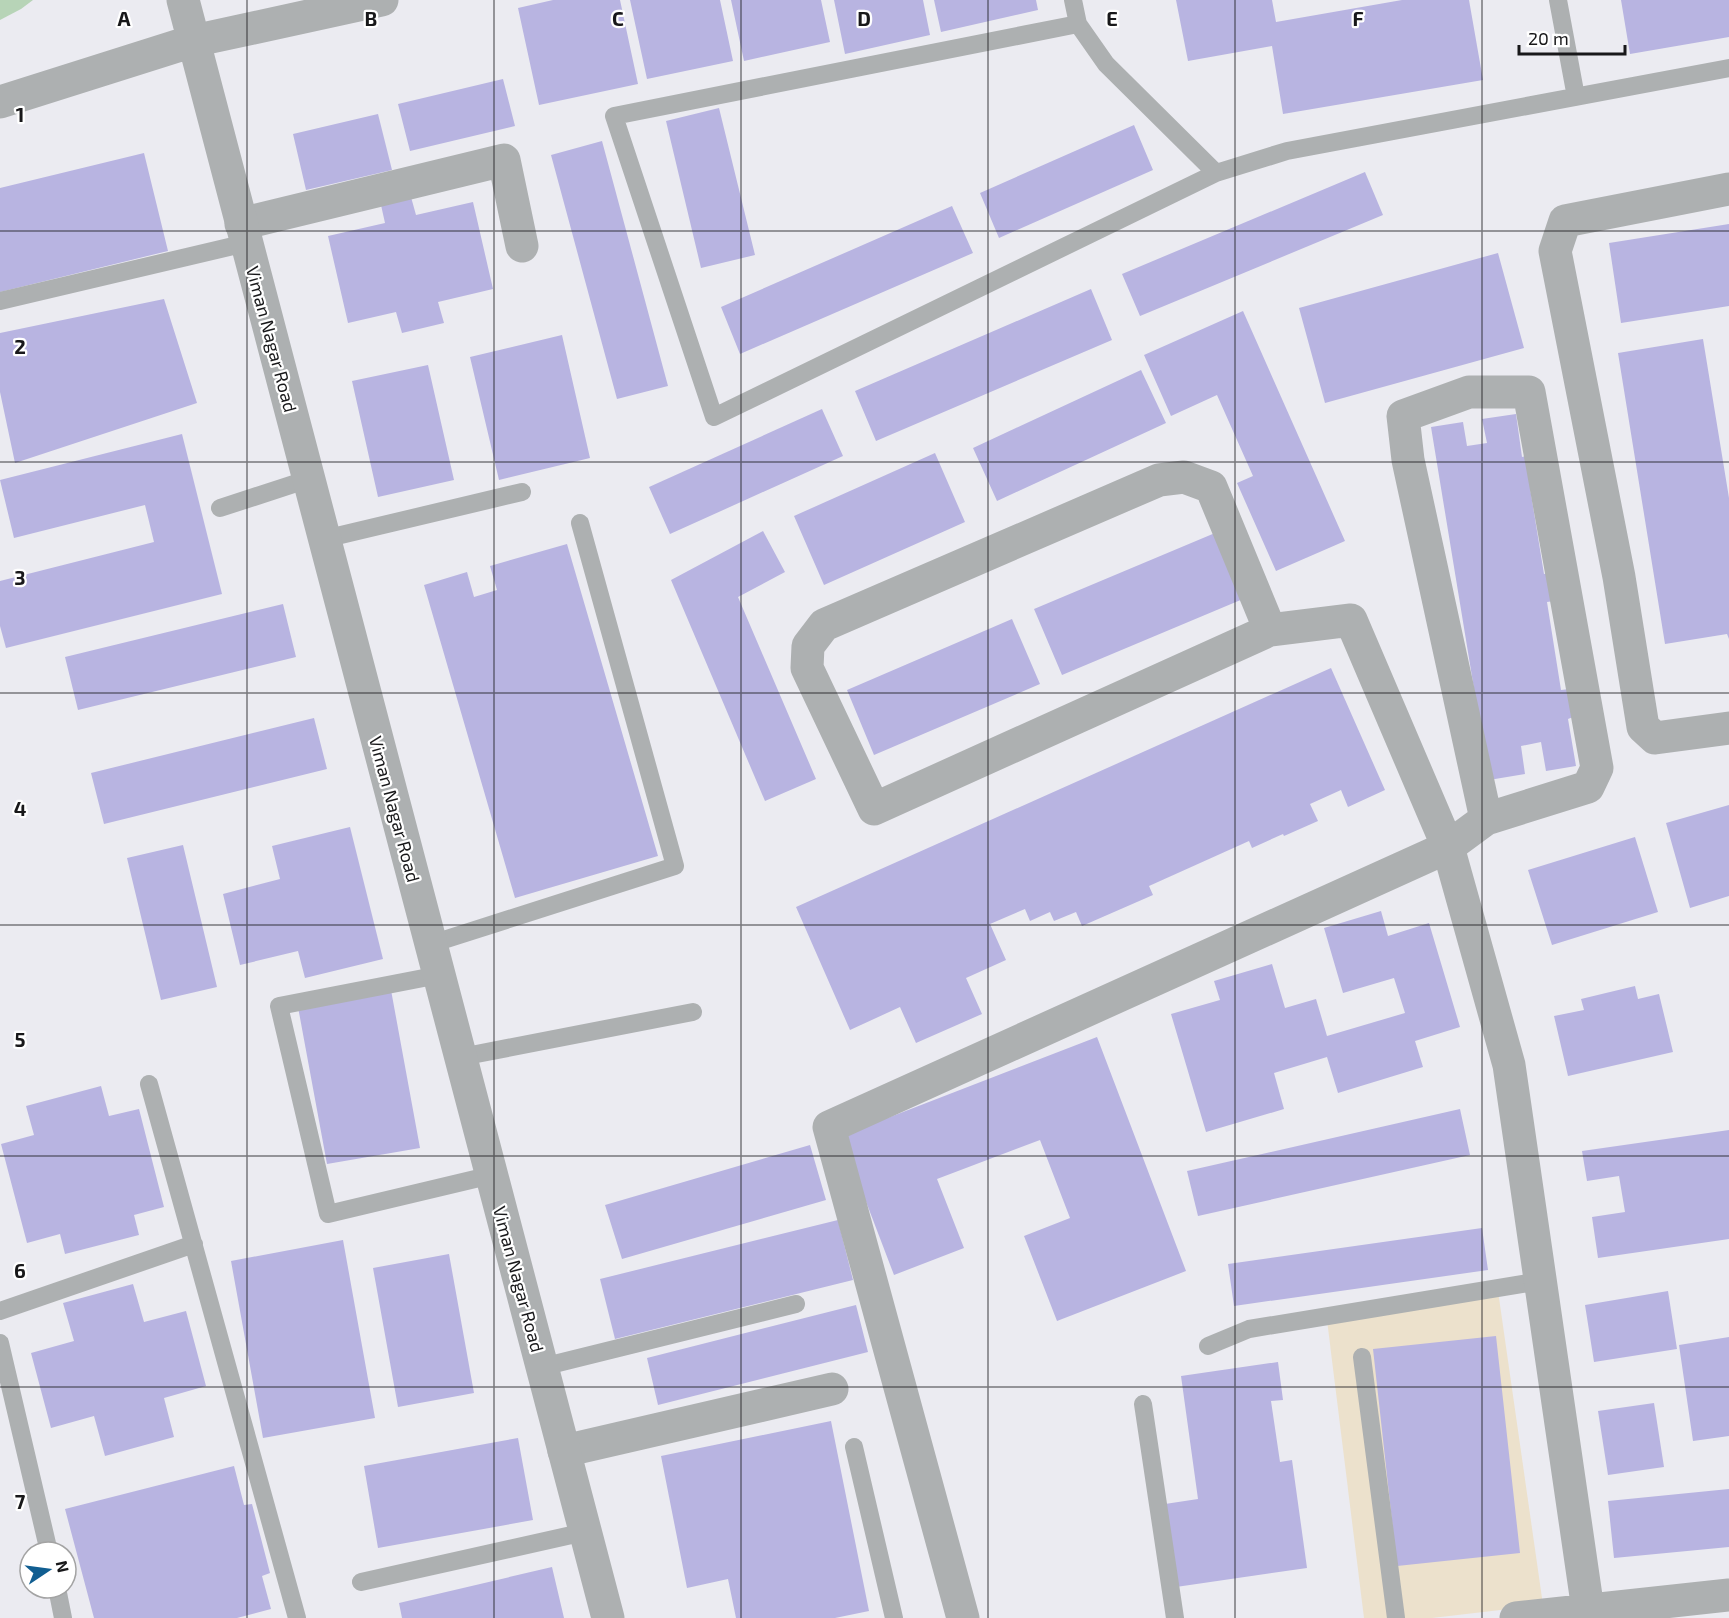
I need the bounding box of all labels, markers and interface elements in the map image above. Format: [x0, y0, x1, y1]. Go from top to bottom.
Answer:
text: A [117, 6, 131, 30]
text: B [365, 6, 377, 30]
text: C [612, 6, 624, 30]
text: D [857, 6, 871, 30]
text: E [1106, 6, 1118, 30]
text: F [1352, 6, 1364, 30]
scale bar [1519, 18, 1626, 56]
text: 20 m [1528, 27, 1569, 49]
text: 1 [16, 102, 24, 126]
street label: Viman Nagar Road [242, 264, 302, 414]
text: 2 [14, 334, 26, 358]
text: 3 [14, 565, 26, 589]
street label: Viman Nagar Road [365, 734, 425, 884]
text: 4 [14, 796, 27, 820]
text: 5 [14, 1027, 26, 1051]
street label: Viman Nagar Road [489, 1204, 549, 1354]
text: 6 [14, 1258, 26, 1282]
text: 7 [15, 1489, 26, 1513]
north arrow [18, 1540, 78, 1600]
text: N [53, 1559, 74, 1574]

